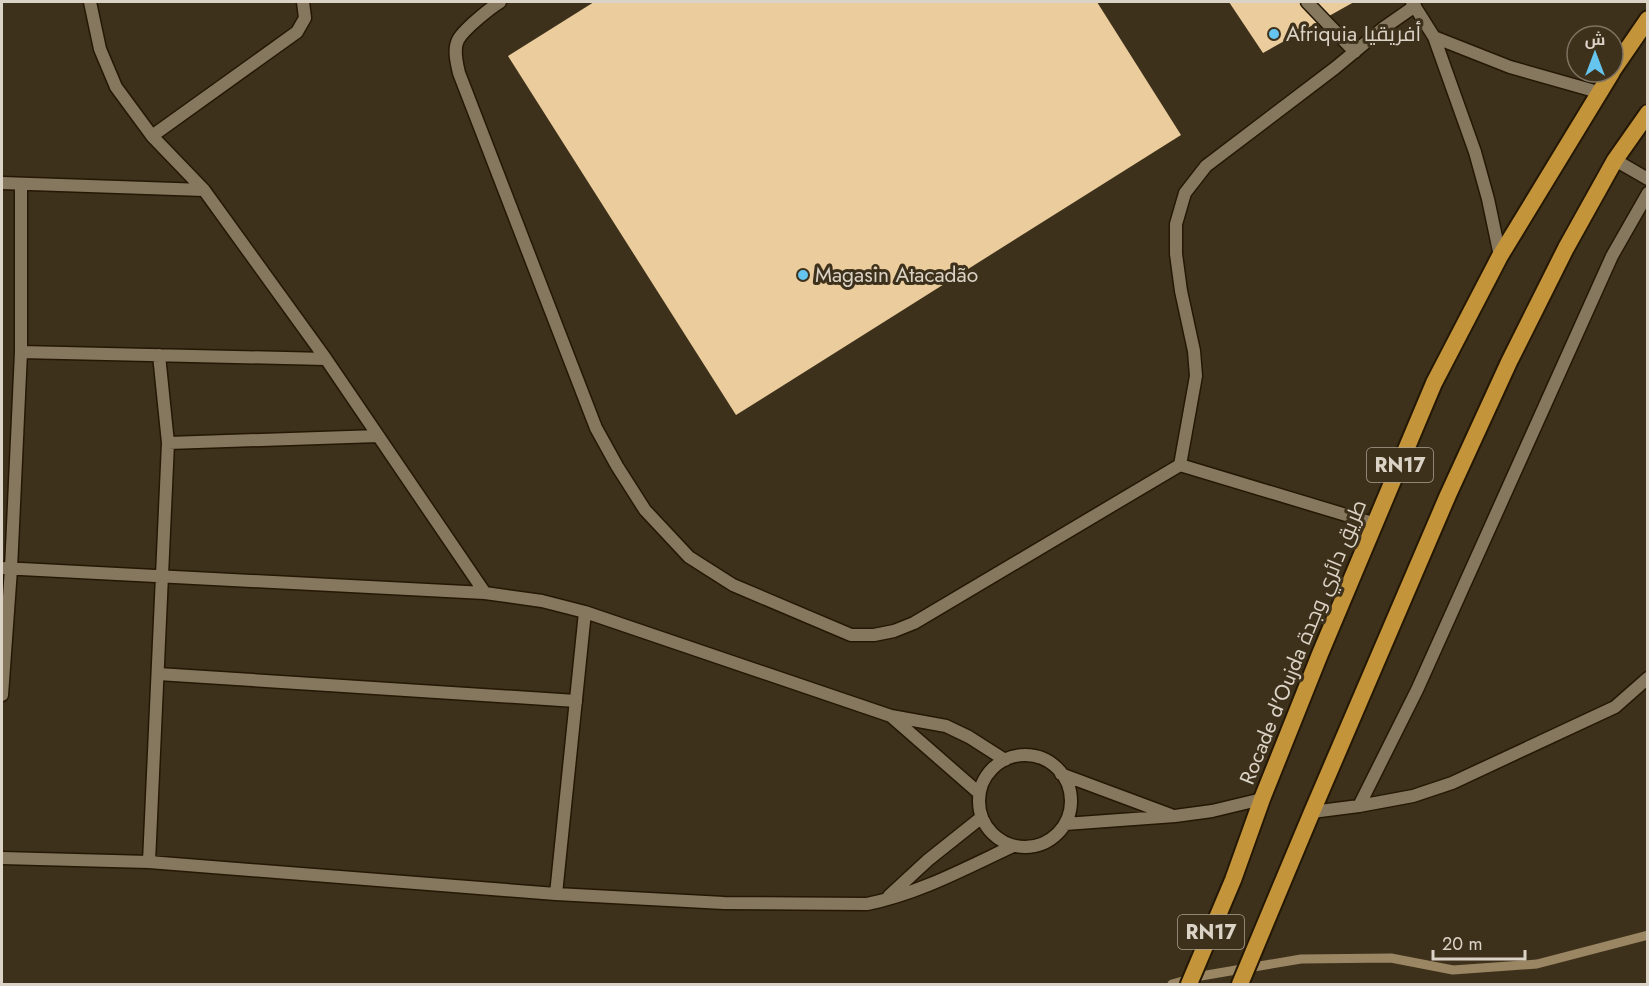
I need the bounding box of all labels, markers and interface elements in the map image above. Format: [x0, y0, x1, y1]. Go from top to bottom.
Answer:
place label: Afriquia أفريقيا [1286, 19, 1421, 49]
north arrow [1565, 24, 1625, 84]
marker: Afriquia أفريقيا [1267, 27, 1281, 41]
text: ش [1585, 28, 1605, 51]
place label: Magasin Atacadão [815, 260, 978, 290]
marker: Magasin Atacadão [796, 268, 810, 282]
road number: RN17 [1367, 448, 1433, 482]
street label: Rocade d'Oujda طريق دائري وجدة [1232, 495, 1375, 789]
road number: RN17 [1178, 915, 1244, 949]
scale bar [1433, 923, 1524, 961]
text: 20 m [1442, 931, 1482, 957]

